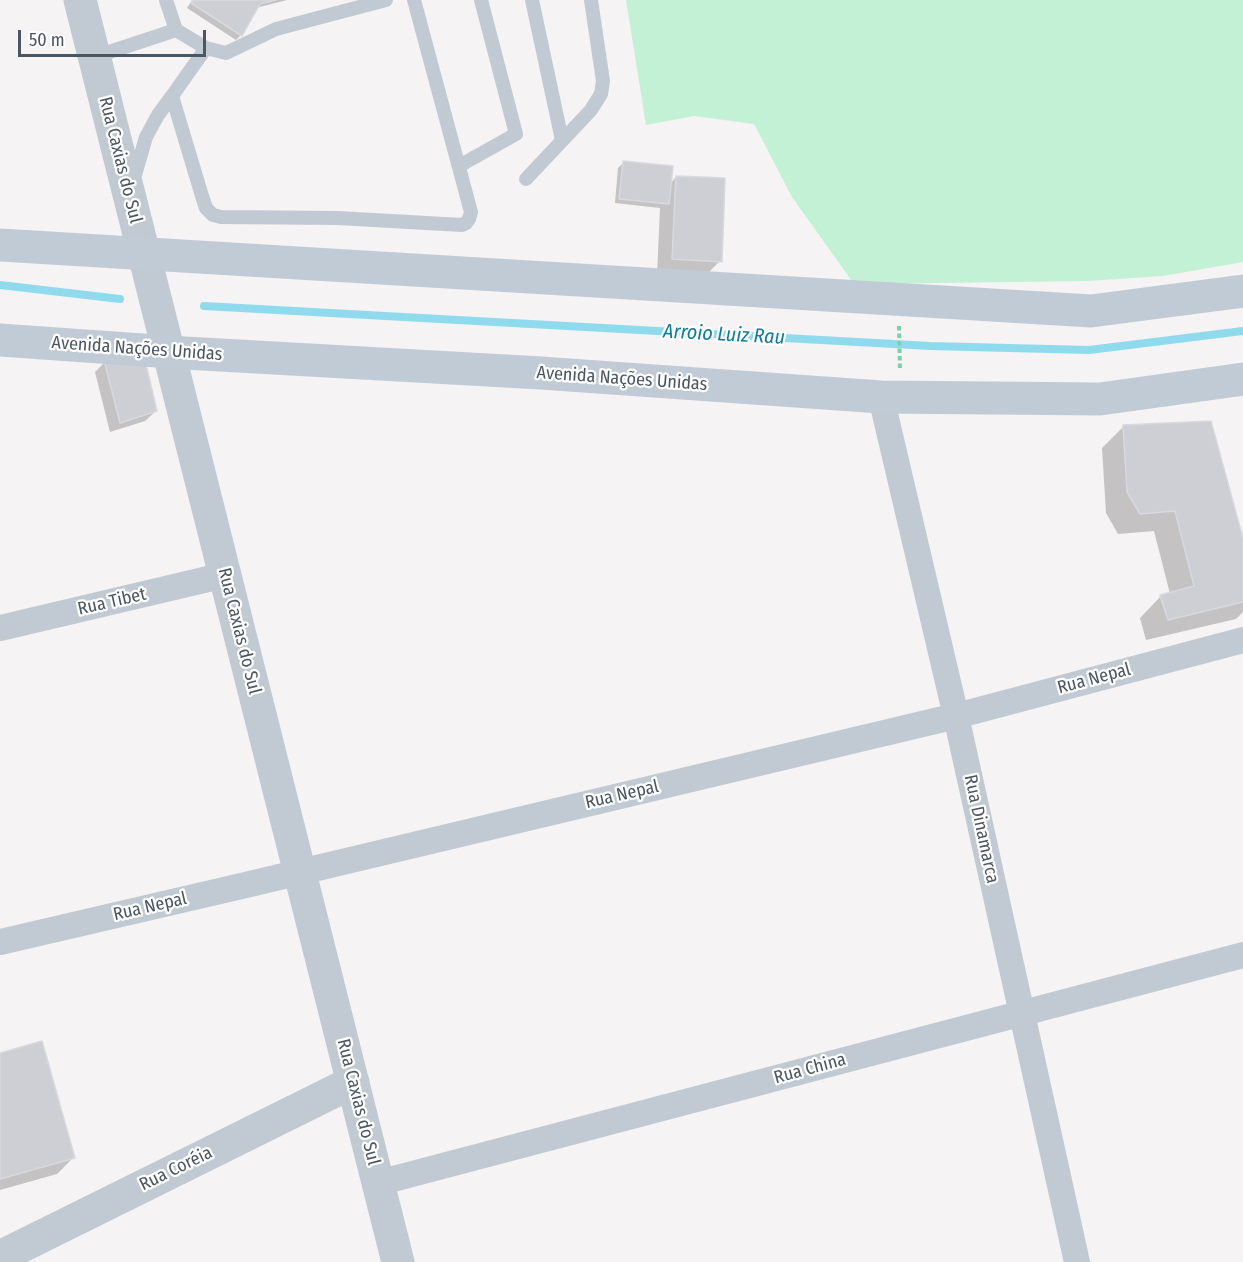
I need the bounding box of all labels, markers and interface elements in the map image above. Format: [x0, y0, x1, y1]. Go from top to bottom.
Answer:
scale bar [21, 18, 208, 56]
text: 50 m [29, 29, 65, 51]
street label: Rua Caxias do Sul [94, 95, 146, 225]
water label: Arroio Luiz Rau [663, 320, 785, 350]
street label: Avenida Nações Unidas [51, 332, 223, 366]
street label: Avenida Nações Unidas [536, 362, 708, 396]
street label: Rua Caxias do Sul [213, 566, 265, 696]
street label: Rua Tibet [76, 584, 148, 620]
street label: Rua Nepal [1055, 659, 1133, 699]
street label: Rua Dinamarca [959, 773, 1003, 885]
street label: Rua Nepal [583, 776, 661, 814]
street label: Rua Nepal [111, 888, 189, 926]
street label: Rua Caxias do Sul [332, 1037, 384, 1167]
street label: Rua China [772, 1049, 848, 1089]
street label: Rua Coréia [136, 1142, 216, 1196]

